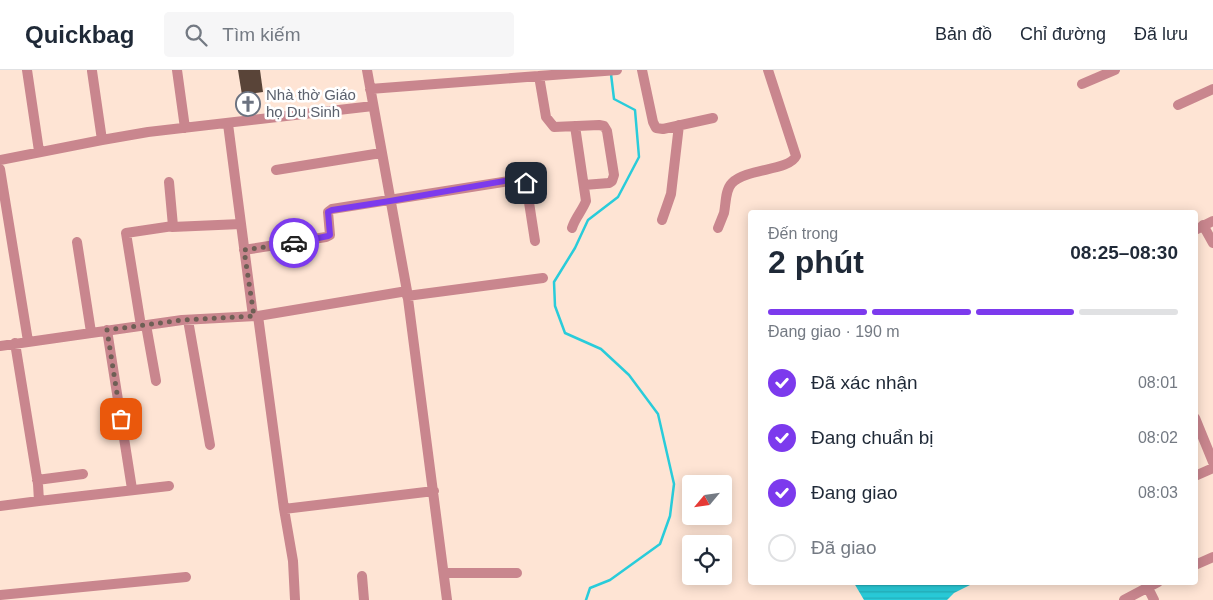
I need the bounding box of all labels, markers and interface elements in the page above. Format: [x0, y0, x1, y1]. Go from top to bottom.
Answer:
search box [164, 12, 514, 57]
text: Quickbag [25, 21, 134, 48]
icon: search [182, 21, 210, 49]
text: Tìm kiếm [222, 24, 300, 45]
text: Bản đồ [935, 24, 992, 44]
text: Chỉ đường [1020, 24, 1106, 44]
text: Đã lưu [1134, 24, 1188, 44]
place label: Nhà thờ Giáo họ Du Sinh [266, 86, 356, 120]
church icon: Nhà thờ Giáo họ Du Sinh [235, 91, 261, 117]
pin [505, 162, 547, 204]
icon: home [512, 169, 540, 197]
courier [269, 218, 319, 268]
text: Đến trong [768, 225, 838, 242]
icon: car [280, 229, 308, 257]
text: 08:25–08:30 [1070, 242, 1178, 263]
text: 2 phút [768, 244, 864, 280]
text: Đang giao · 190 m [768, 323, 900, 340]
icon: check [768, 369, 796, 397]
text: Đã xác nhận [811, 372, 918, 393]
text: 08:01 [1138, 374, 1178, 391]
pin [100, 398, 142, 440]
icon: bag [107, 405, 135, 433]
icon: check [768, 424, 796, 452]
text: Đang chuẩn bị [811, 427, 934, 448]
text: 08:02 [1138, 429, 1178, 446]
north arrow [682, 475, 732, 525]
map controls [682, 475, 732, 585]
icon: check [768, 479, 796, 507]
text: Đang giao [811, 482, 898, 503]
text: 08:03 [1138, 484, 1178, 501]
button: locate [682, 535, 732, 585]
text: Đã giao [811, 537, 877, 558]

